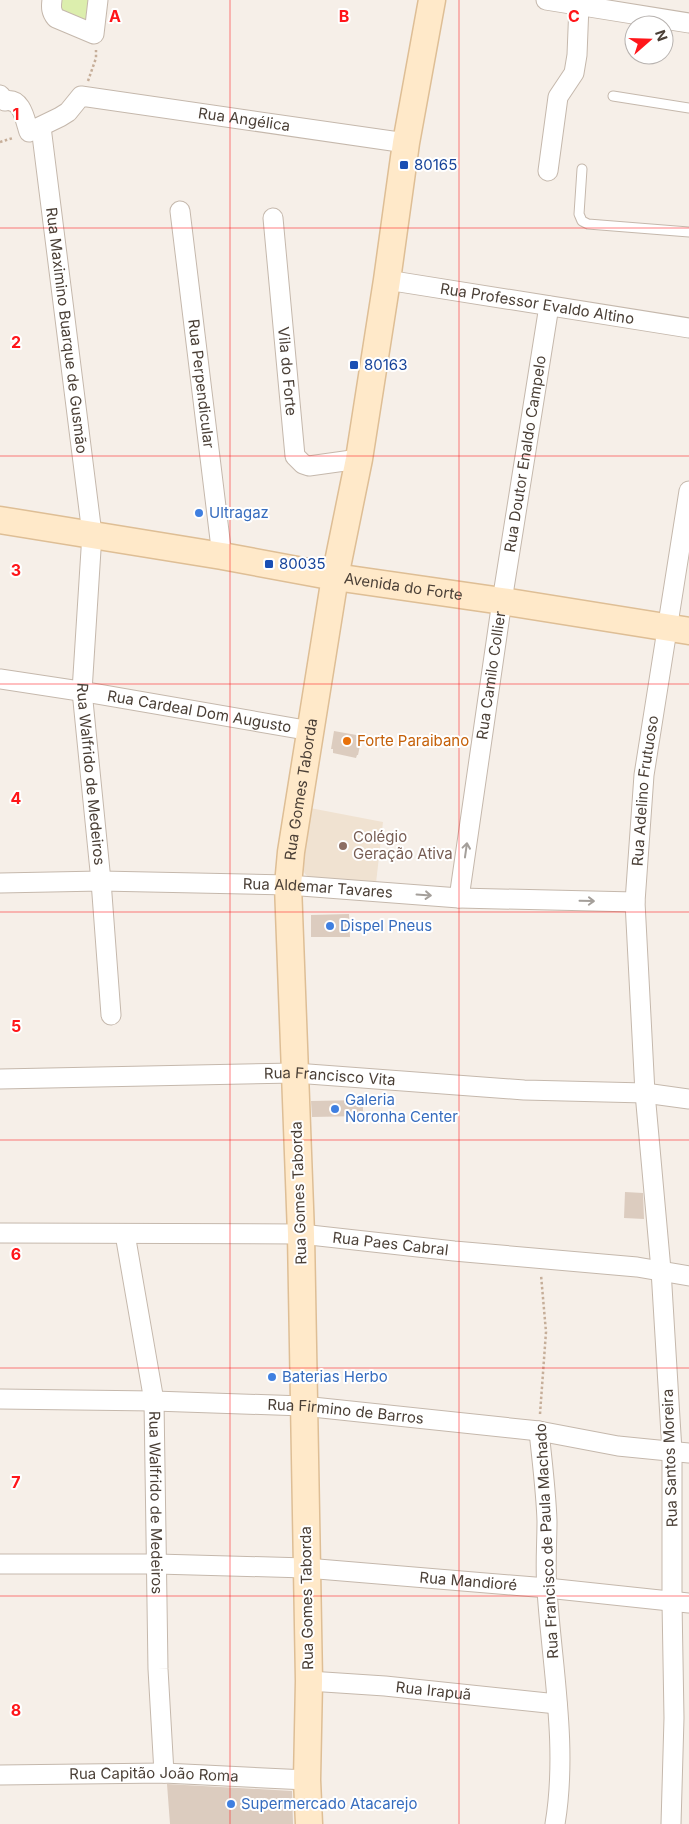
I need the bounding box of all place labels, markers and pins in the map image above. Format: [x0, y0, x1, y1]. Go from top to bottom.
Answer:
place label: 80165 [414, 155, 457, 174]
marker: 80165 [398, 159, 410, 171]
place label: 80163 [364, 355, 407, 374]
marker: 80163 [348, 359, 360, 371]
place label: Ultragaz [209, 503, 269, 522]
marker: Ultragaz [193, 507, 205, 519]
place label: 80035 [279, 554, 326, 573]
marker: 80035 [263, 558, 275, 570]
place label: Forte Paraibano [357, 731, 469, 750]
marker: Forte Paraibano [341, 735, 353, 747]
place label: Colégio Geração Ativa [353, 827, 453, 863]
marker: Colégio Geração Ativa [337, 840, 349, 852]
place label: Dispel Pneus [340, 916, 432, 935]
marker: Dispel Pneus [324, 920, 336, 932]
place label: Galeria Noronha Center [345, 1090, 458, 1126]
marker: Galeria Noronha Center [329, 1103, 341, 1115]
place label: Baterias Herbo [282, 1367, 388, 1386]
marker: Baterias Herbo [266, 1371, 278, 1383]
place label: Supermercado Atacarejo [241, 1794, 418, 1813]
marker: Supermercado Atacarejo [225, 1798, 237, 1810]

